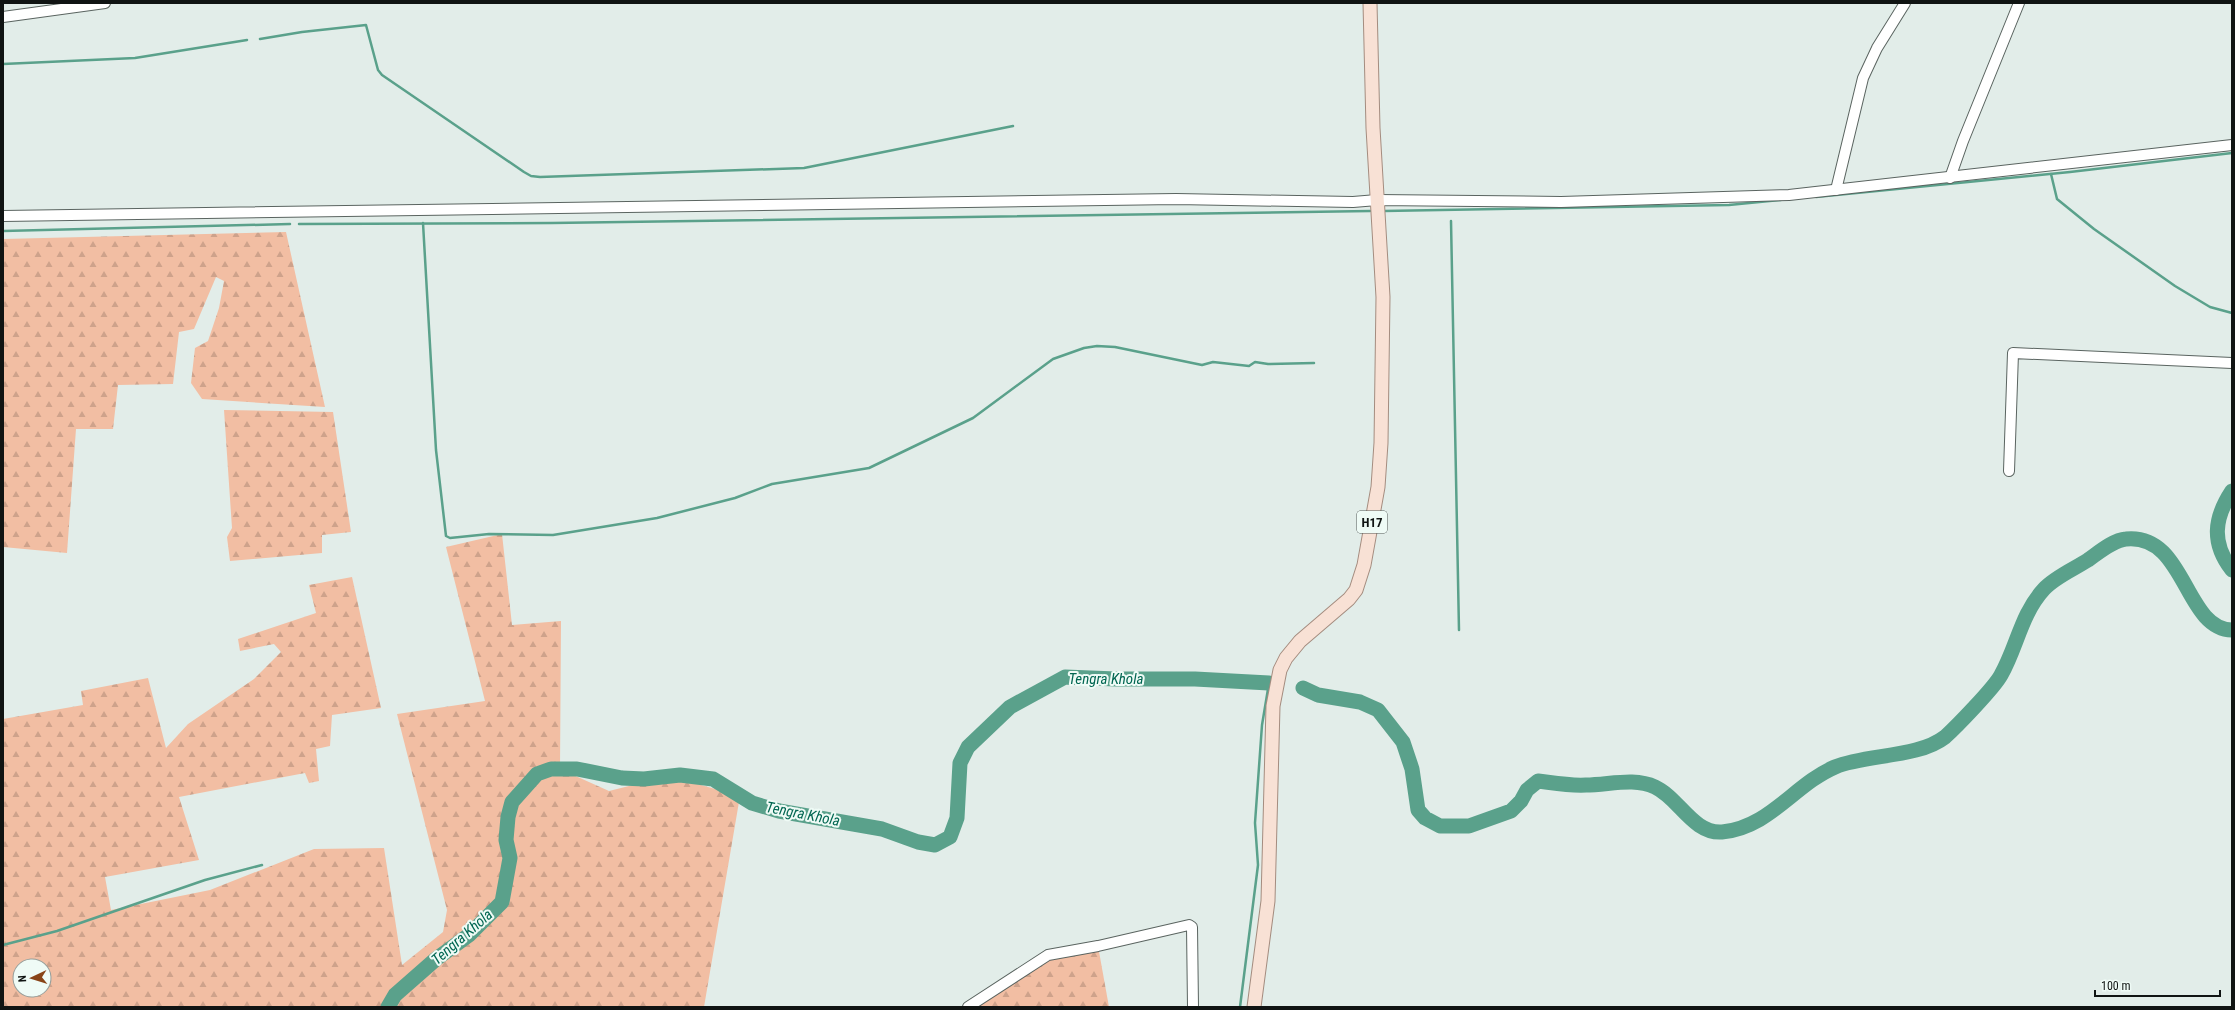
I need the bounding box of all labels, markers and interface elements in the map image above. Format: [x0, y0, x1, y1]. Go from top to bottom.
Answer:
road number: H17 [1357, 511, 1387, 533]
water label: Tengra Khola [1069, 670, 1144, 688]
water label: Tengra Khola [764, 798, 842, 830]
water label: Tengra Khola [428, 906, 496, 968]
north arrow [12, 958, 52, 998]
scale bar [2095, 972, 2220, 998]
text: N [16, 975, 29, 982]
text: 100 m [2101, 979, 2131, 993]

